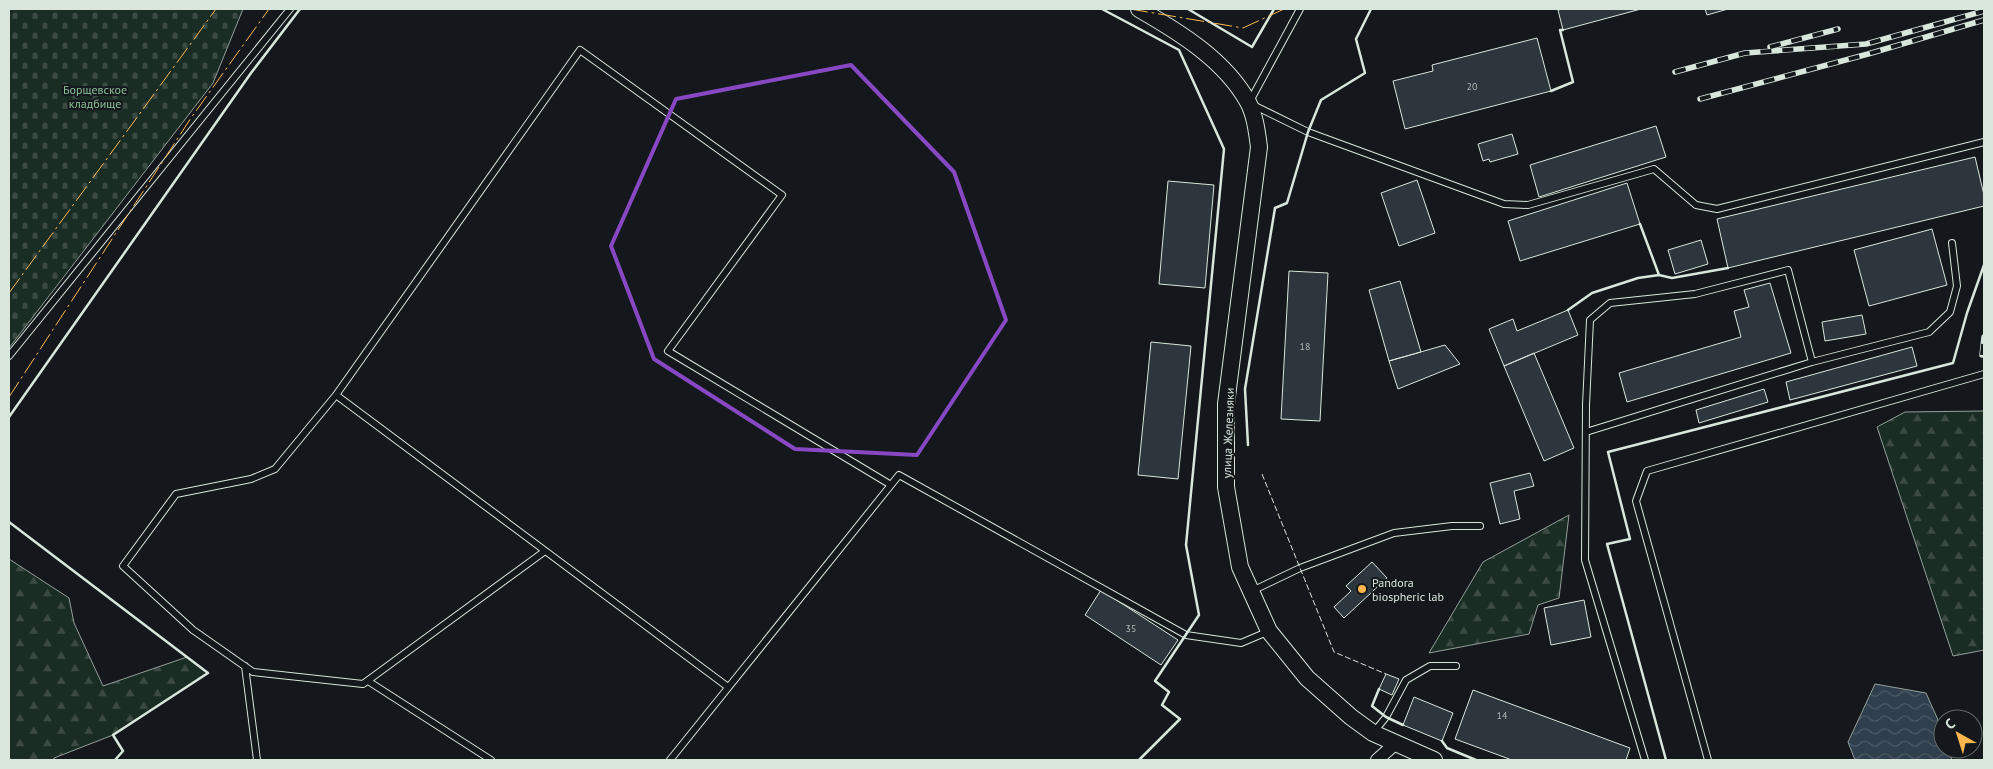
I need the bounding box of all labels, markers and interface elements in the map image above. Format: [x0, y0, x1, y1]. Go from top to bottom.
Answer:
house number: 20 [1467, 80, 1478, 93]
park label: Борщевское кладбище [63, 82, 127, 111]
house number: 18 [1300, 340, 1310, 353]
street label: улица Железняки [1219, 387, 1237, 479]
place label: Pandora biospheric lab [1372, 575, 1444, 604]
marker: Pandora biospheric lab [1356, 583, 1368, 595]
house number: 35 [1126, 622, 1136, 635]
house number: 14 [1497, 709, 1508, 722]
north arrow [1933, 709, 1983, 759]
text: С [1941, 714, 1959, 733]

